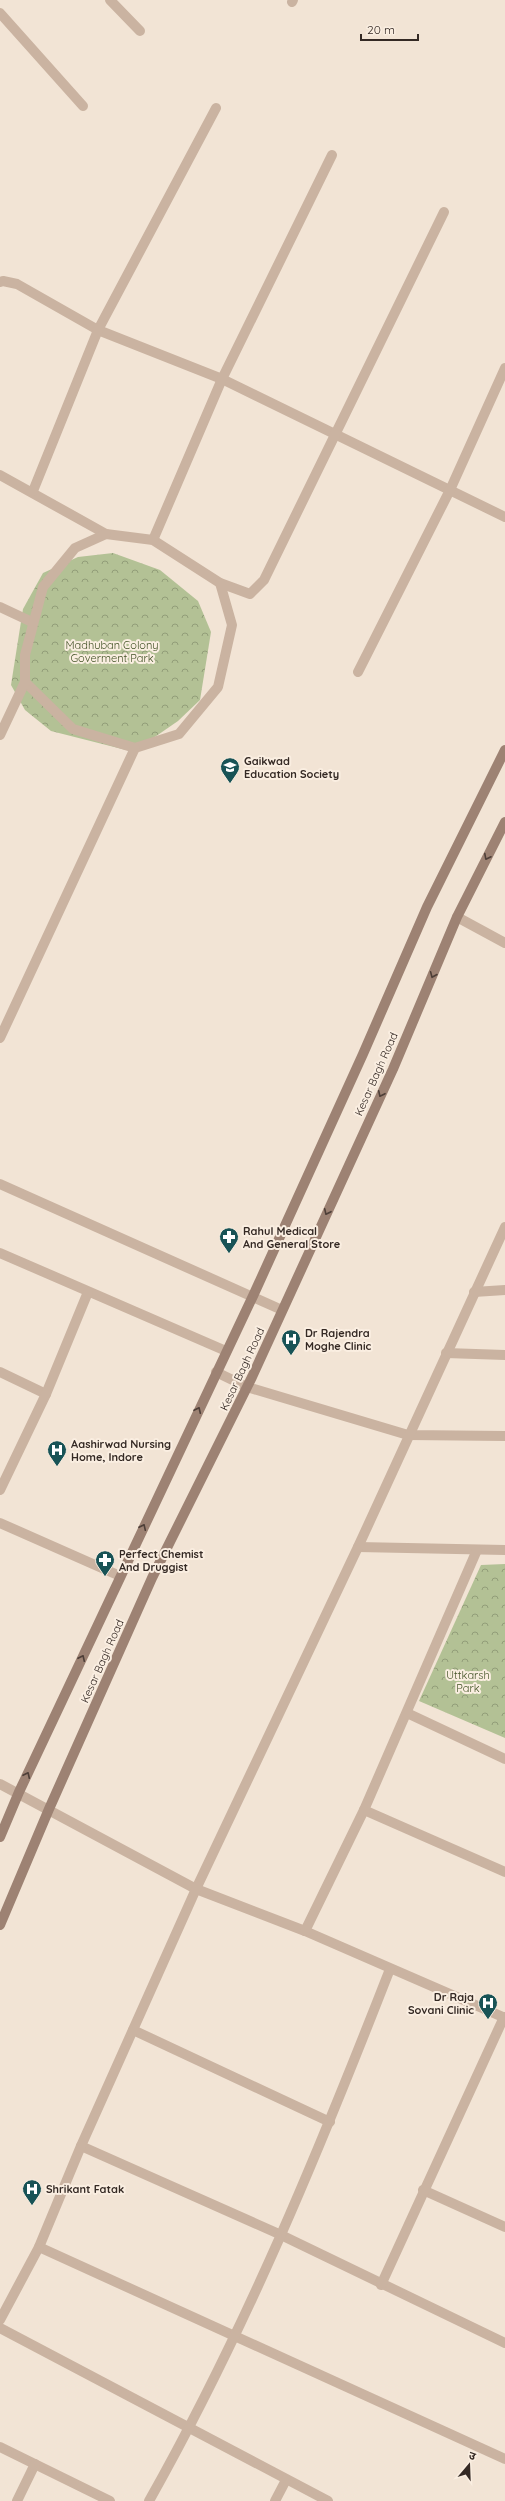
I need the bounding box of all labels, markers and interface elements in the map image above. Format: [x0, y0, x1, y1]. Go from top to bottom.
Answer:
scale bar [361, 16, 418, 42]
text: 20 m [367, 22, 395, 37]
park label: Madhuban Colony Goverment Park [65, 638, 159, 665]
place label: Gaikwad Education Society [244, 754, 339, 781]
school or university icon: Gaikwad Education Society [219, 756, 241, 784]
one-way arrow [485, 853, 492, 860]
one-way arrow [429, 971, 437, 978]
street label: Kesar Bagh Road [351, 1030, 401, 1118]
one-way arrow [378, 1090, 386, 1097]
one-way arrow [324, 1208, 332, 1216]
place label: Rahul Medical And General Store [243, 1224, 341, 1251]
pharmacy icon: Rahul Medical And General Store [218, 1226, 240, 1254]
street label: Kesar Bagh Road [217, 1325, 267, 1413]
place label: Dr Rajendra Moghe Clinic [305, 1326, 372, 1353]
hospital icon: Dr Rajendra Moghe Clinic [280, 1328, 302, 1356]
one-way arrow [193, 1406, 201, 1414]
place label: Aashirwad Nursing Home, Indore [71, 1437, 171, 1464]
hospital icon: Aashirwad Nursing Home, Indore [46, 1439, 68, 1467]
one-way arrow [138, 1524, 146, 1532]
place label: Perfect Chemist And Druggist [119, 1547, 203, 1574]
pharmacy icon: Perfect Chemist And Druggist [94, 1549, 116, 1577]
street label: Kesar Bagh Road [77, 1617, 127, 1705]
one-way arrow [77, 1654, 85, 1662]
park label: Uttkarsh Park [446, 1668, 490, 1695]
one-way arrow [22, 1772, 30, 1780]
place label: Dr Raja Sovani Clinic [408, 1990, 474, 2017]
hospital icon: Dr Raja Sovani Clinic [477, 1992, 499, 2020]
hospital icon: Shrikant Fatak [21, 2178, 43, 2206]
place label: Shrikant Fatak [46, 2182, 124, 2196]
north arrow [449, 2445, 489, 2485]
text: उ [467, 2448, 478, 2463]

